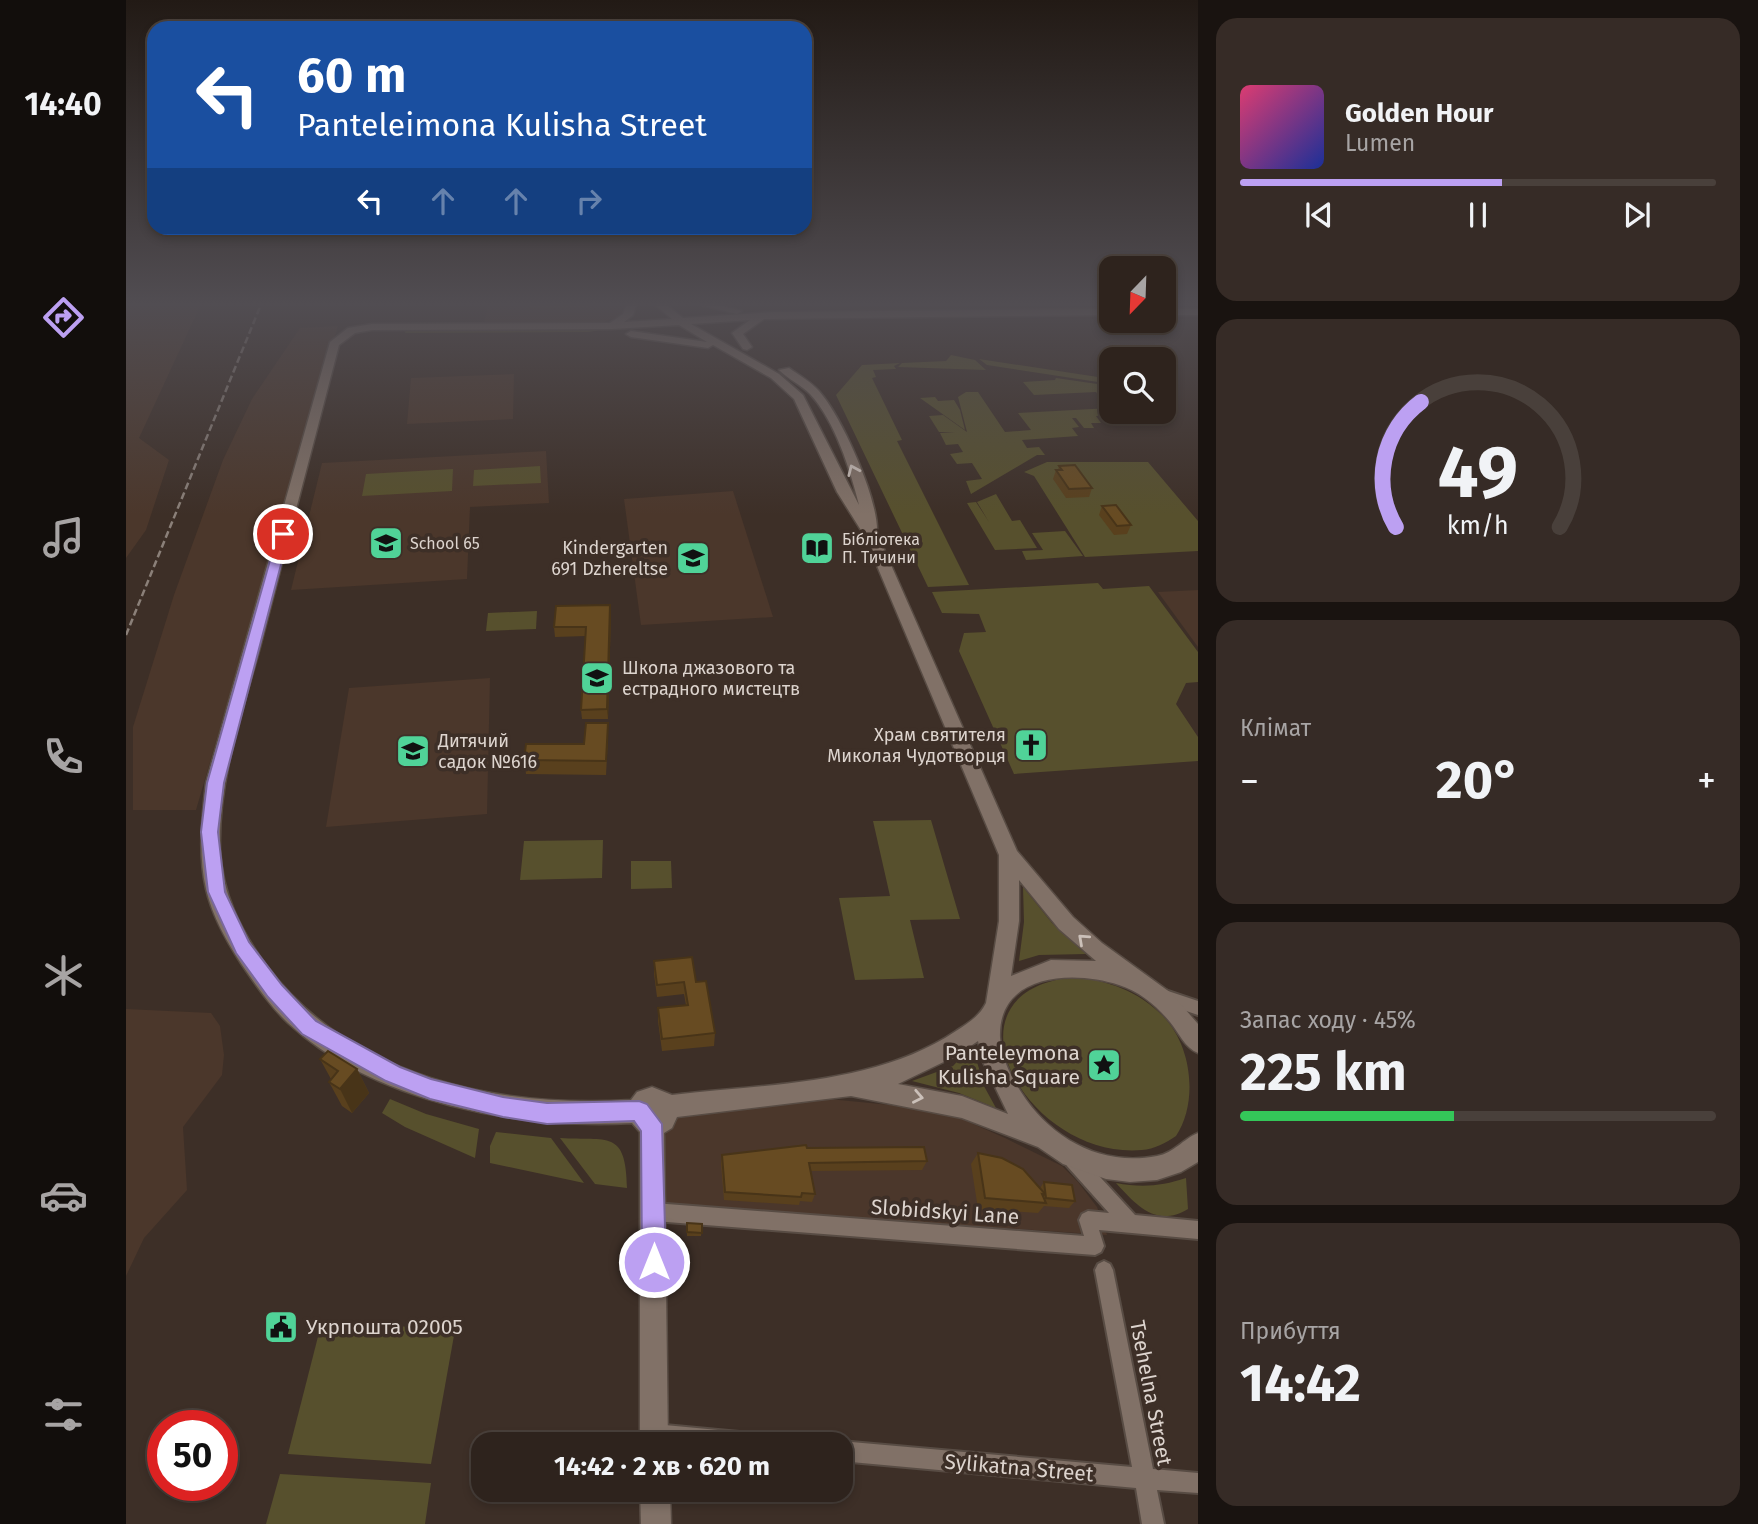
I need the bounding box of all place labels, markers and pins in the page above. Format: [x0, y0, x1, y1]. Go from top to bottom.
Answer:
pin [253, 504, 313, 564]
school or university icon: School 65 [367, 524, 405, 562]
library icon: Бібліотека П. Тичини [798, 529, 836, 567]
place label: Бібліотека П. Тичини [842, 530, 920, 567]
place label: School 65 [410, 534, 480, 553]
place label: Kindergarten 691 Dzhereltse [551, 537, 668, 580]
school or university icon: Kindergarten 691 Dzhereltse [674, 539, 712, 577]
place label: Школа джазового та естрадного мистецтв [622, 657, 800, 700]
school or university icon: Школа джазового та естрадного мистецтв [578, 659, 616, 697]
place label: Храм святителя Миколая Чудотворця [827, 724, 1006, 767]
church icon: Храм святителя Миколая Чудотворця [1012, 726, 1050, 764]
place label: Дитячий садок №616 [437, 730, 537, 773]
school or university icon: Дитячий садок №616 [394, 732, 432, 770]
place label: Panteleymona Kulisha Square [938, 1040, 1080, 1090]
place icon: Panteleymona Kulisha Square [1085, 1046, 1123, 1084]
public building icon: Укрпошта 02005 [262, 1308, 300, 1346]
place label: Укрпошта 02005 [306, 1314, 463, 1340]

